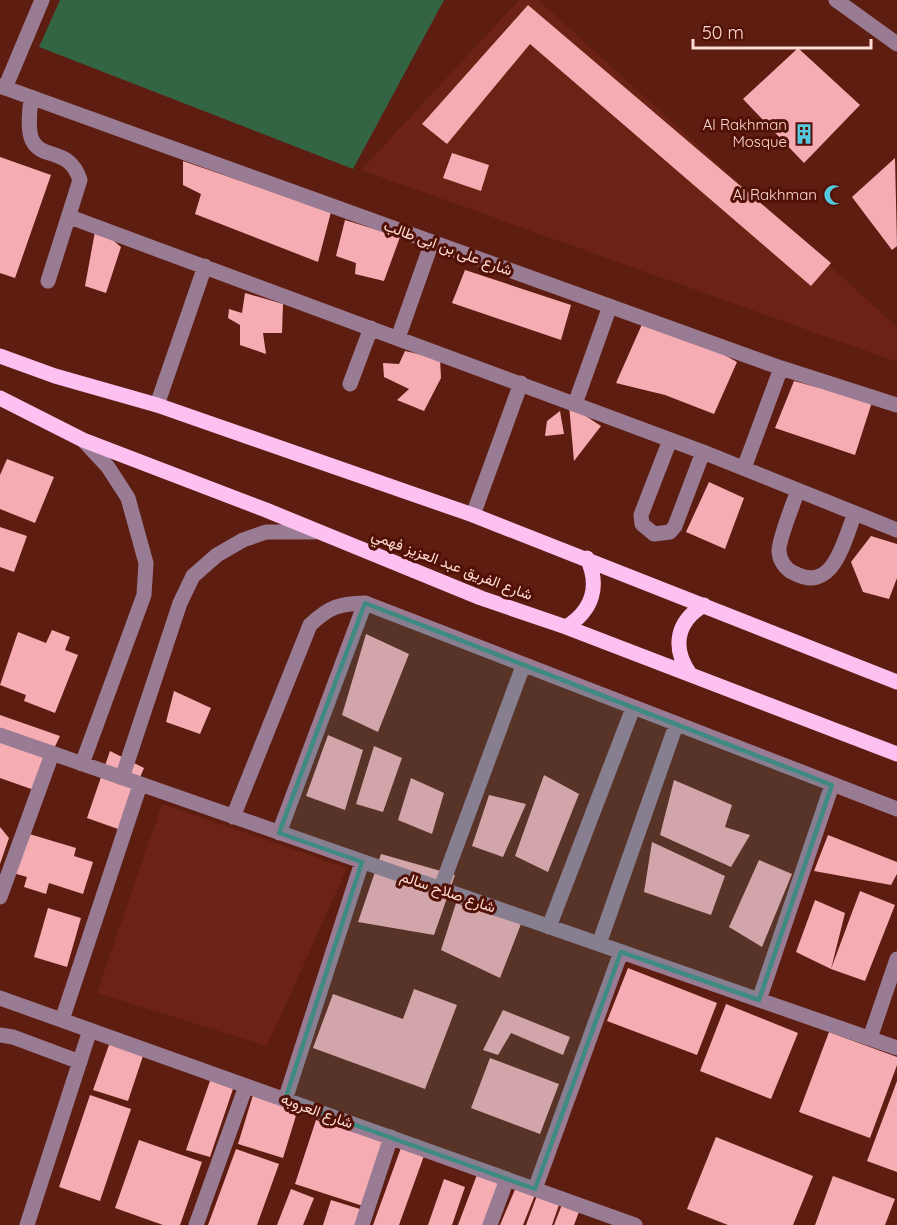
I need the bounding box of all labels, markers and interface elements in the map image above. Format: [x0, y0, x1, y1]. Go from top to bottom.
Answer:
scale bar [693, 12, 872, 50]
text: 50 m [702, 21, 744, 44]
place label: Al Rakhman Mosque [703, 115, 787, 151]
building icon: Al Rakhman Mosque [792, 122, 816, 146]
mosque icon: Al Rakhman [822, 183, 846, 207]
place label: Al Rakhman [733, 185, 817, 204]
street label: شارع على بن ابى طالب [381, 215, 515, 281]
street label: شارع الفريق عبد العزيز فهمي [368, 525, 536, 608]
street label: شارع صلاح سالم [397, 866, 498, 919]
street label: شارع العروبه [278, 1089, 356, 1134]

